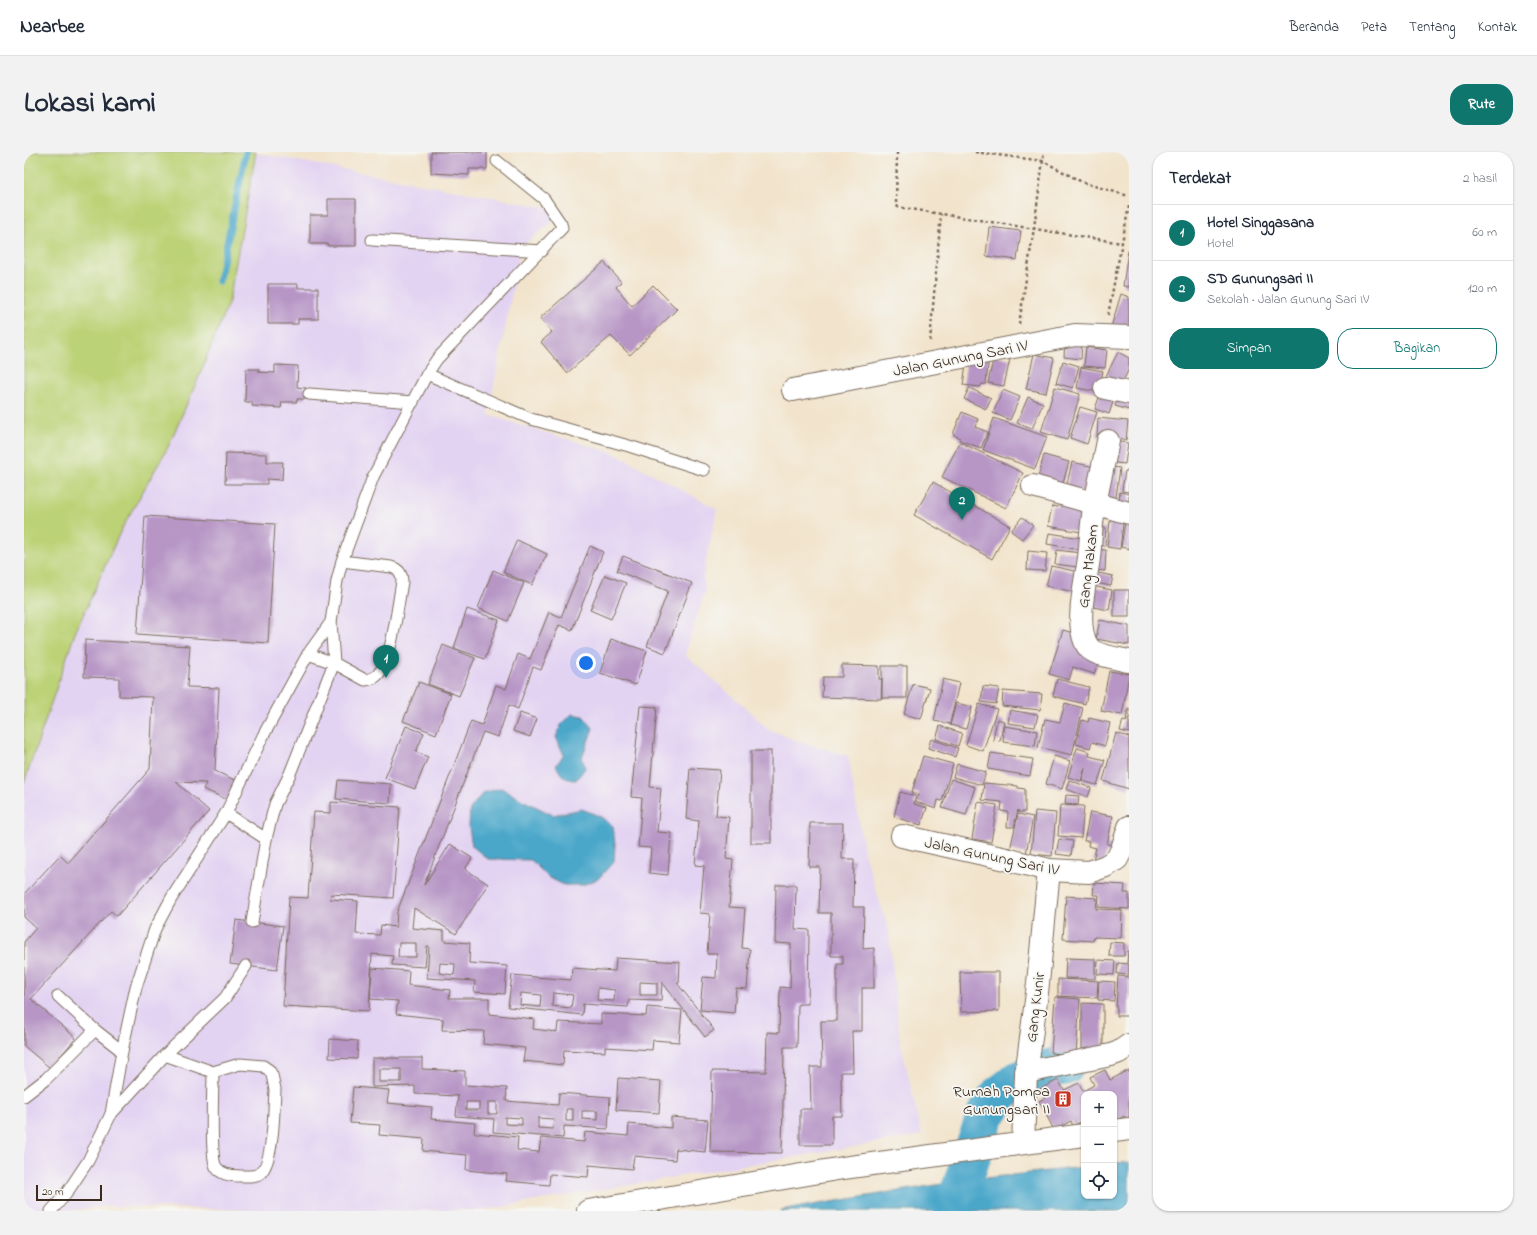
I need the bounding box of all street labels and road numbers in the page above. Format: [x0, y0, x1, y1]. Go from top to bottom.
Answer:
street label: Jalan Gunung Sari IV [891, 334, 1030, 384]
street label: Gang Makam [1072, 523, 1106, 609]
street label: Jalan Gunung Sari IV [922, 831, 1062, 883]
street label: Gang Kunir [1020, 971, 1052, 1044]

